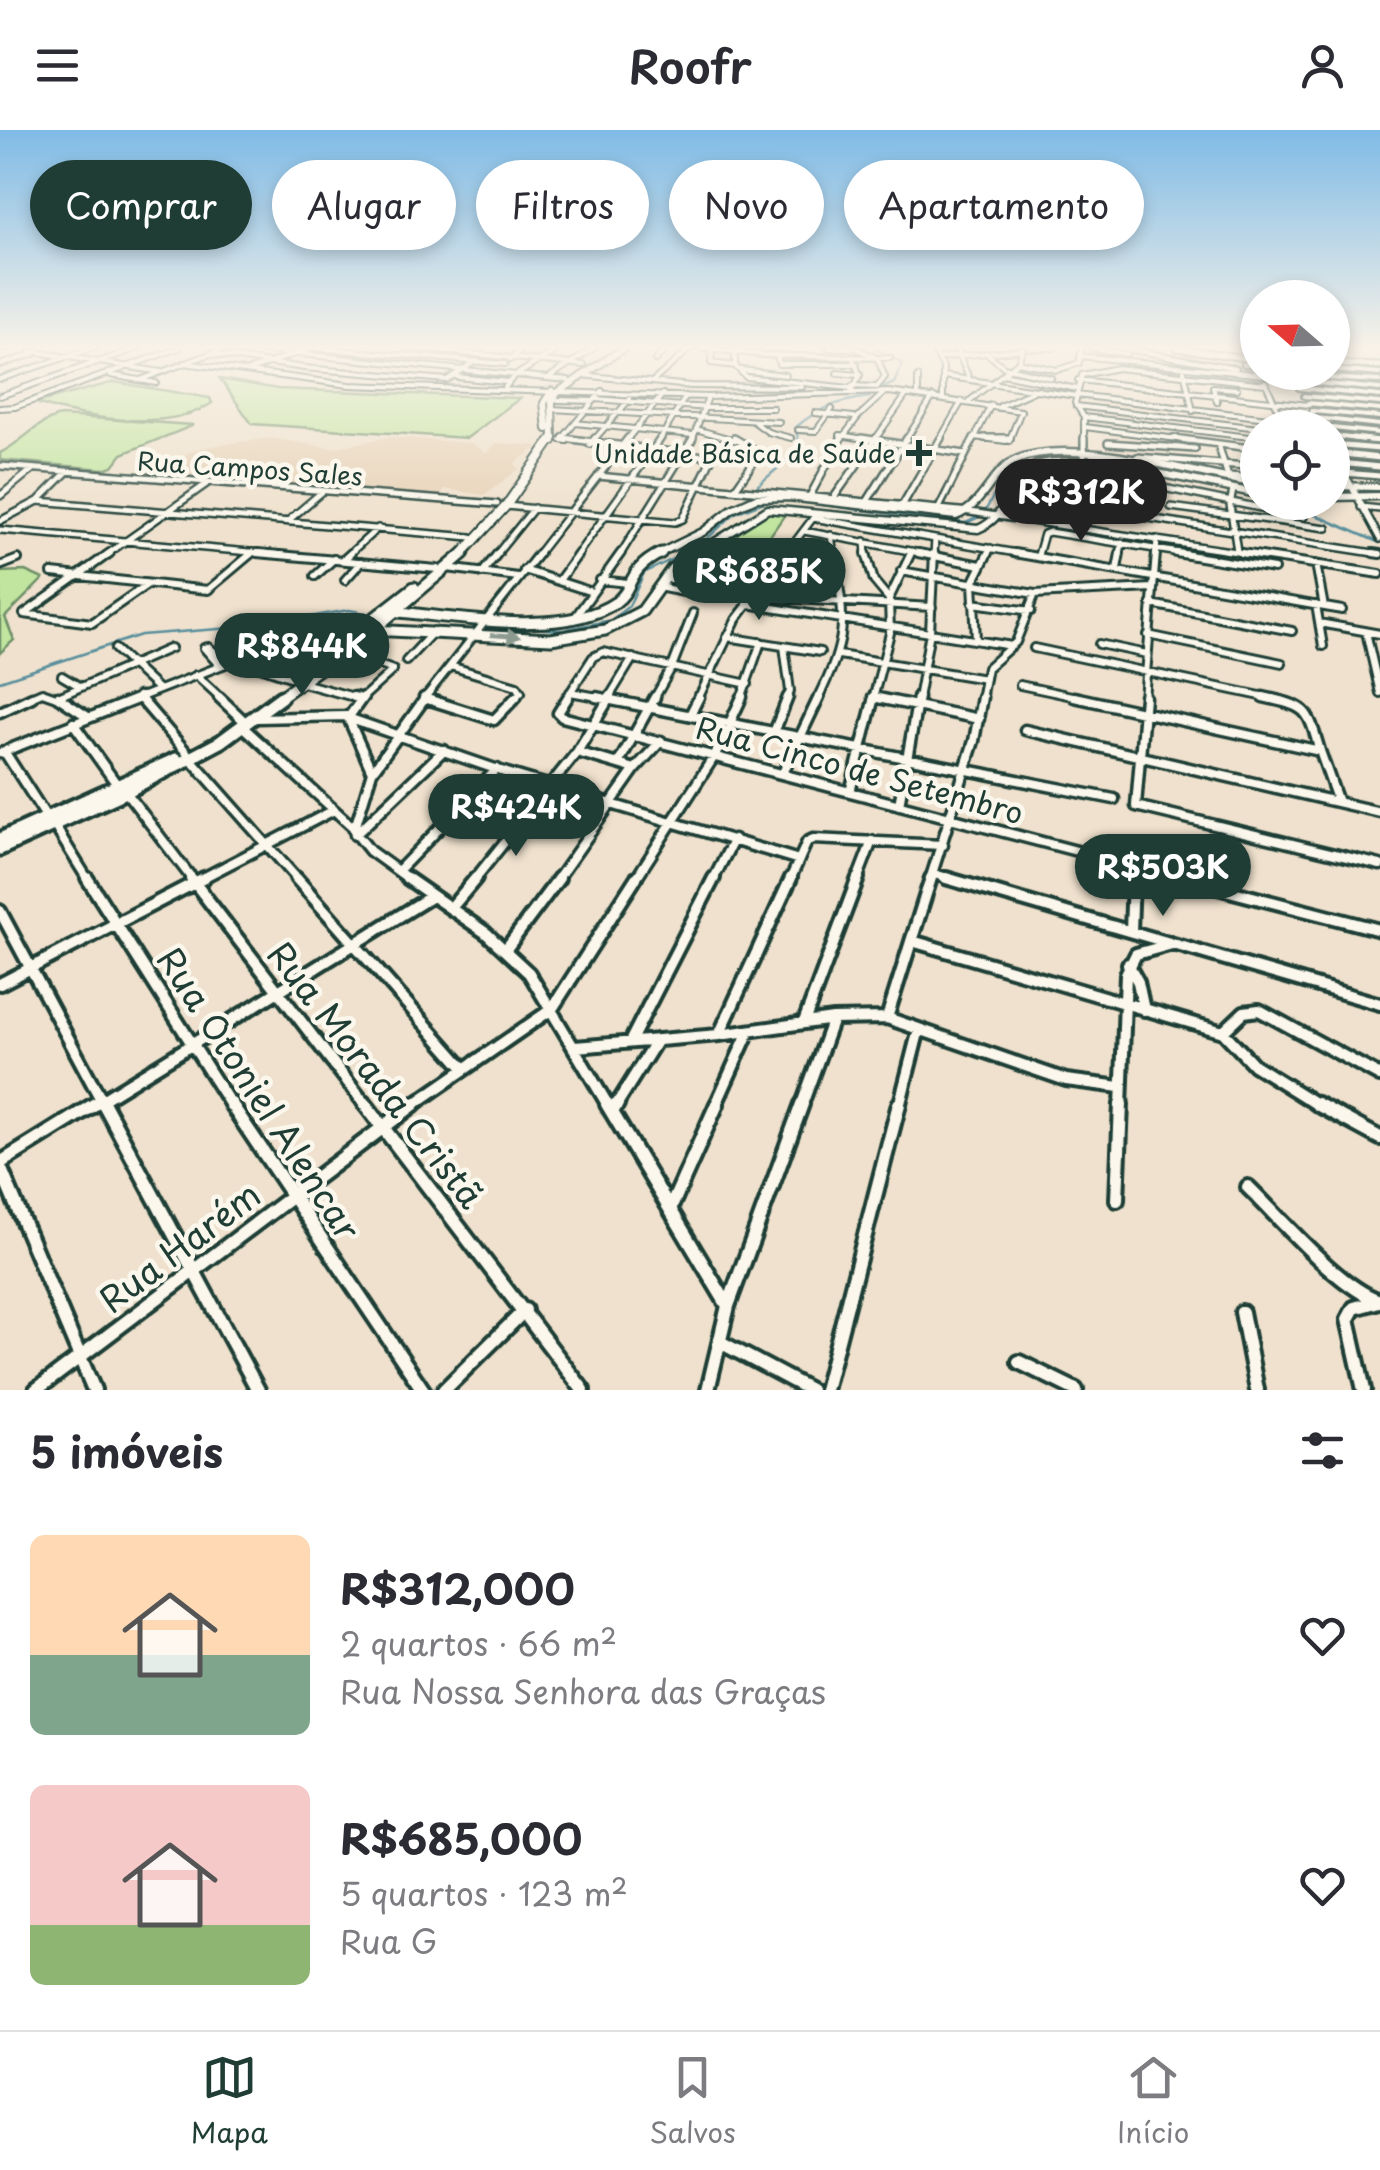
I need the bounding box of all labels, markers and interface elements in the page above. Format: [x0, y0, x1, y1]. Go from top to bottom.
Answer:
text: Roofr [628, 31, 752, 99]
icon: menu [30, 38, 85, 93]
icon: person [1295, 38, 1350, 93]
chip: Comprar [30, 160, 252, 250]
chip: Alugar [272, 160, 456, 250]
chip: Filtros [476, 160, 649, 250]
chip: Novo [669, 160, 824, 250]
chip: Apartamento [844, 160, 1144, 250]
north arrow [1240, 280, 1350, 390]
map controls [1240, 280, 1350, 520]
button: locate [1240, 410, 1350, 520]
place label: Unidade Básica de Saúde [594, 434, 896, 472]
marker: Unidade Básica de Saúde [906, 440, 932, 466]
street label: Rua Campos Sales [136, 441, 364, 495]
pin: R$312K [1000, 459, 1162, 544]
text: R$312K [1017, 467, 1145, 515]
pin: R$685K [678, 538, 840, 623]
text: R$685K [695, 546, 823, 594]
pin: R$844K [221, 613, 383, 698]
text: R$844K [236, 621, 368, 669]
one-way arrow [490, 628, 522, 644]
street label: Rua Cinco de Setembro [691, 704, 1029, 834]
pin: R$424K [435, 774, 597, 859]
text: R$424K [450, 782, 582, 830]
pin: R$503K [1082, 834, 1244, 919]
text: R$503K [1097, 842, 1229, 890]
street label: Rua Morada Cristã [256, 929, 498, 1219]
street label: Rua Otoniel Alencar [145, 936, 375, 1250]
street label: Rua Harém [87, 1168, 271, 1324]
text: 5 imóveis [30, 1419, 223, 1482]
icon: filters [1295, 1423, 1350, 1478]
text: R$312,000 [340, 1556, 575, 1619]
icon: home [110, 1575, 230, 1695]
icon: heart [1295, 1608, 1350, 1663]
text: 2 quartos · 66 m² [340, 1619, 617, 1667]
text: Rua Nossa Senhora das Graças [340, 1667, 826, 1715]
text: R$685,000 [340, 1806, 582, 1869]
icon: home [110, 1825, 230, 1945]
icon: heart [1295, 1858, 1350, 1913]
text: 5 quartos · 123 m² [340, 1869, 628, 1917]
text: Rua G [340, 1917, 437, 1965]
tab: Mapa [191, 2050, 268, 2153]
tab: Salvos [649, 2050, 736, 2153]
tab: Início [1117, 2050, 1189, 2153]

